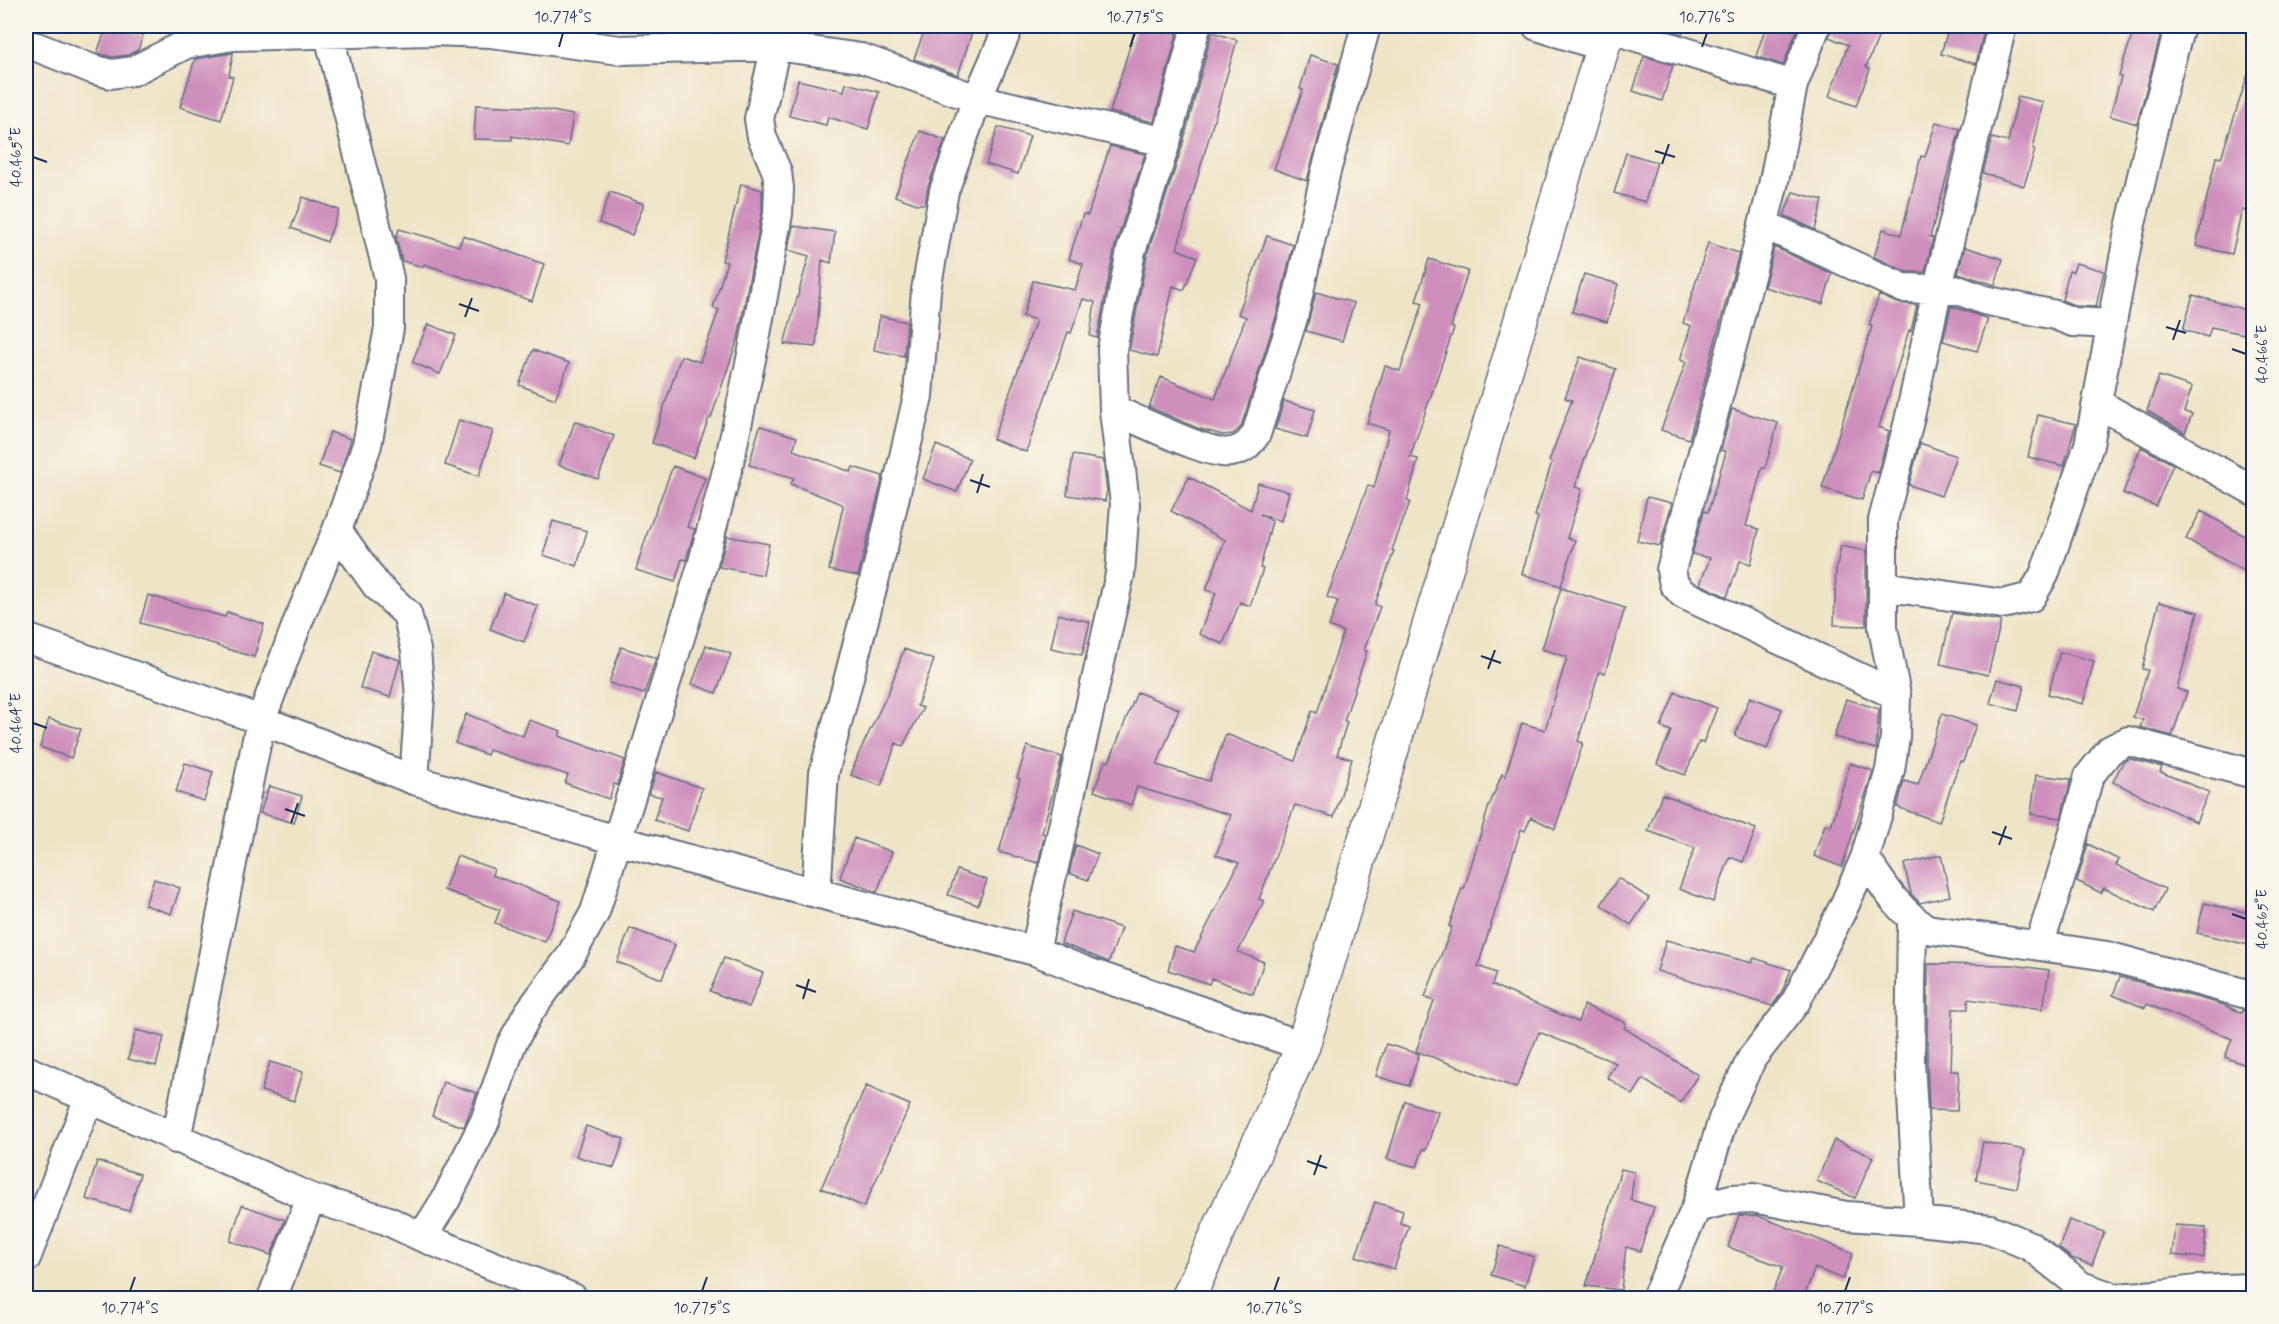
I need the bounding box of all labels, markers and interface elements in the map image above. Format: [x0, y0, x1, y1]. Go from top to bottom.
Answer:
text: 10.774°S [534, 8, 592, 28]
text: 10.775°S [1106, 8, 1164, 28]
text: 10.776°S [1679, 8, 1735, 28]
text: 40.465°E [7, 127, 27, 187]
text: 40.466°E [2253, 324, 2273, 383]
text: 40.464°E [7, 693, 27, 753]
text: 40.465°E [2253, 889, 2273, 949]
text: 10.774°S [101, 1299, 159, 1319]
text: 10.775°S [673, 1299, 731, 1319]
text: 10.776°S [1246, 1299, 1302, 1319]
text: 10.777°S [1816, 1299, 1874, 1319]

